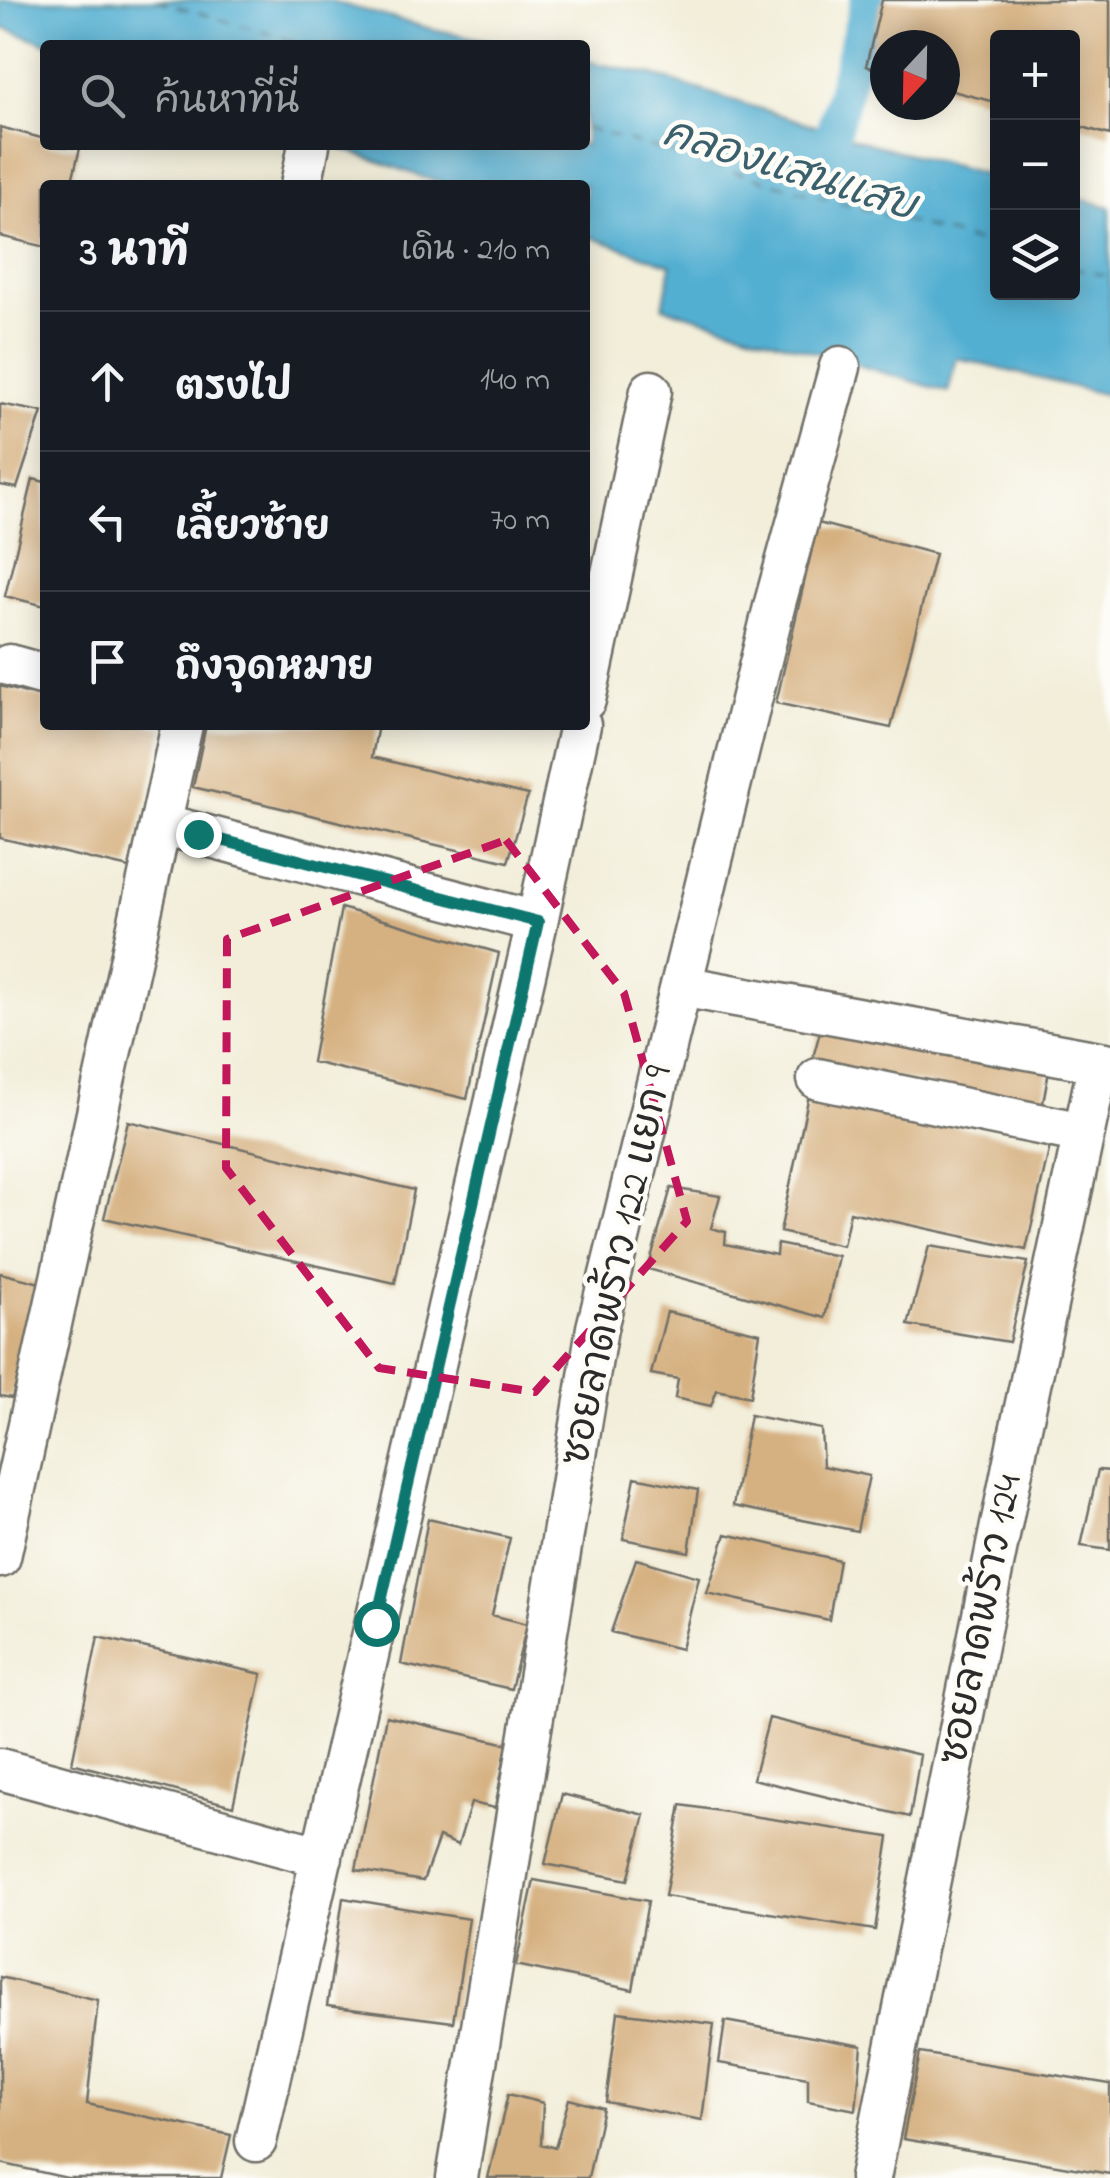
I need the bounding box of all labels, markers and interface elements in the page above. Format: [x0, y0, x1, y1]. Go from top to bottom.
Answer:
north arrow [870, 30, 960, 120]
map controls [990, 30, 1080, 300]
button: + [990, 30, 1080, 120]
search box [40, 40, 590, 150]
icon: search [75, 68, 130, 123]
text: ค้นหาที่นี่ [155, 75, 299, 131]
water label: คลองแสนแสบ [655, 104, 926, 239]
button: − [990, 120, 1080, 210]
button: layers [990, 210, 1080, 300]
text: 3 นาที [80, 223, 189, 284]
text: เดิน · 210 m [401, 228, 550, 275]
icon: ahead [80, 354, 135, 409]
text: 140 m [480, 358, 550, 405]
text: ตรงไป [175, 361, 292, 417]
icon: left [80, 494, 135, 549]
text: 70 m [490, 498, 550, 545]
text: เลี้ยวซ้าย [175, 501, 330, 557]
icon: arrive [80, 634, 135, 689]
text: ถึงจุดหมาย [175, 641, 373, 697]
route end [176, 812, 222, 858]
street label: ซอยลาดพร้าว 122 แยก 9 [548, 1061, 690, 1471]
street label: ซอยลาดพร้าว 124 [926, 1470, 1040, 1770]
route start [354, 1601, 400, 1647]

